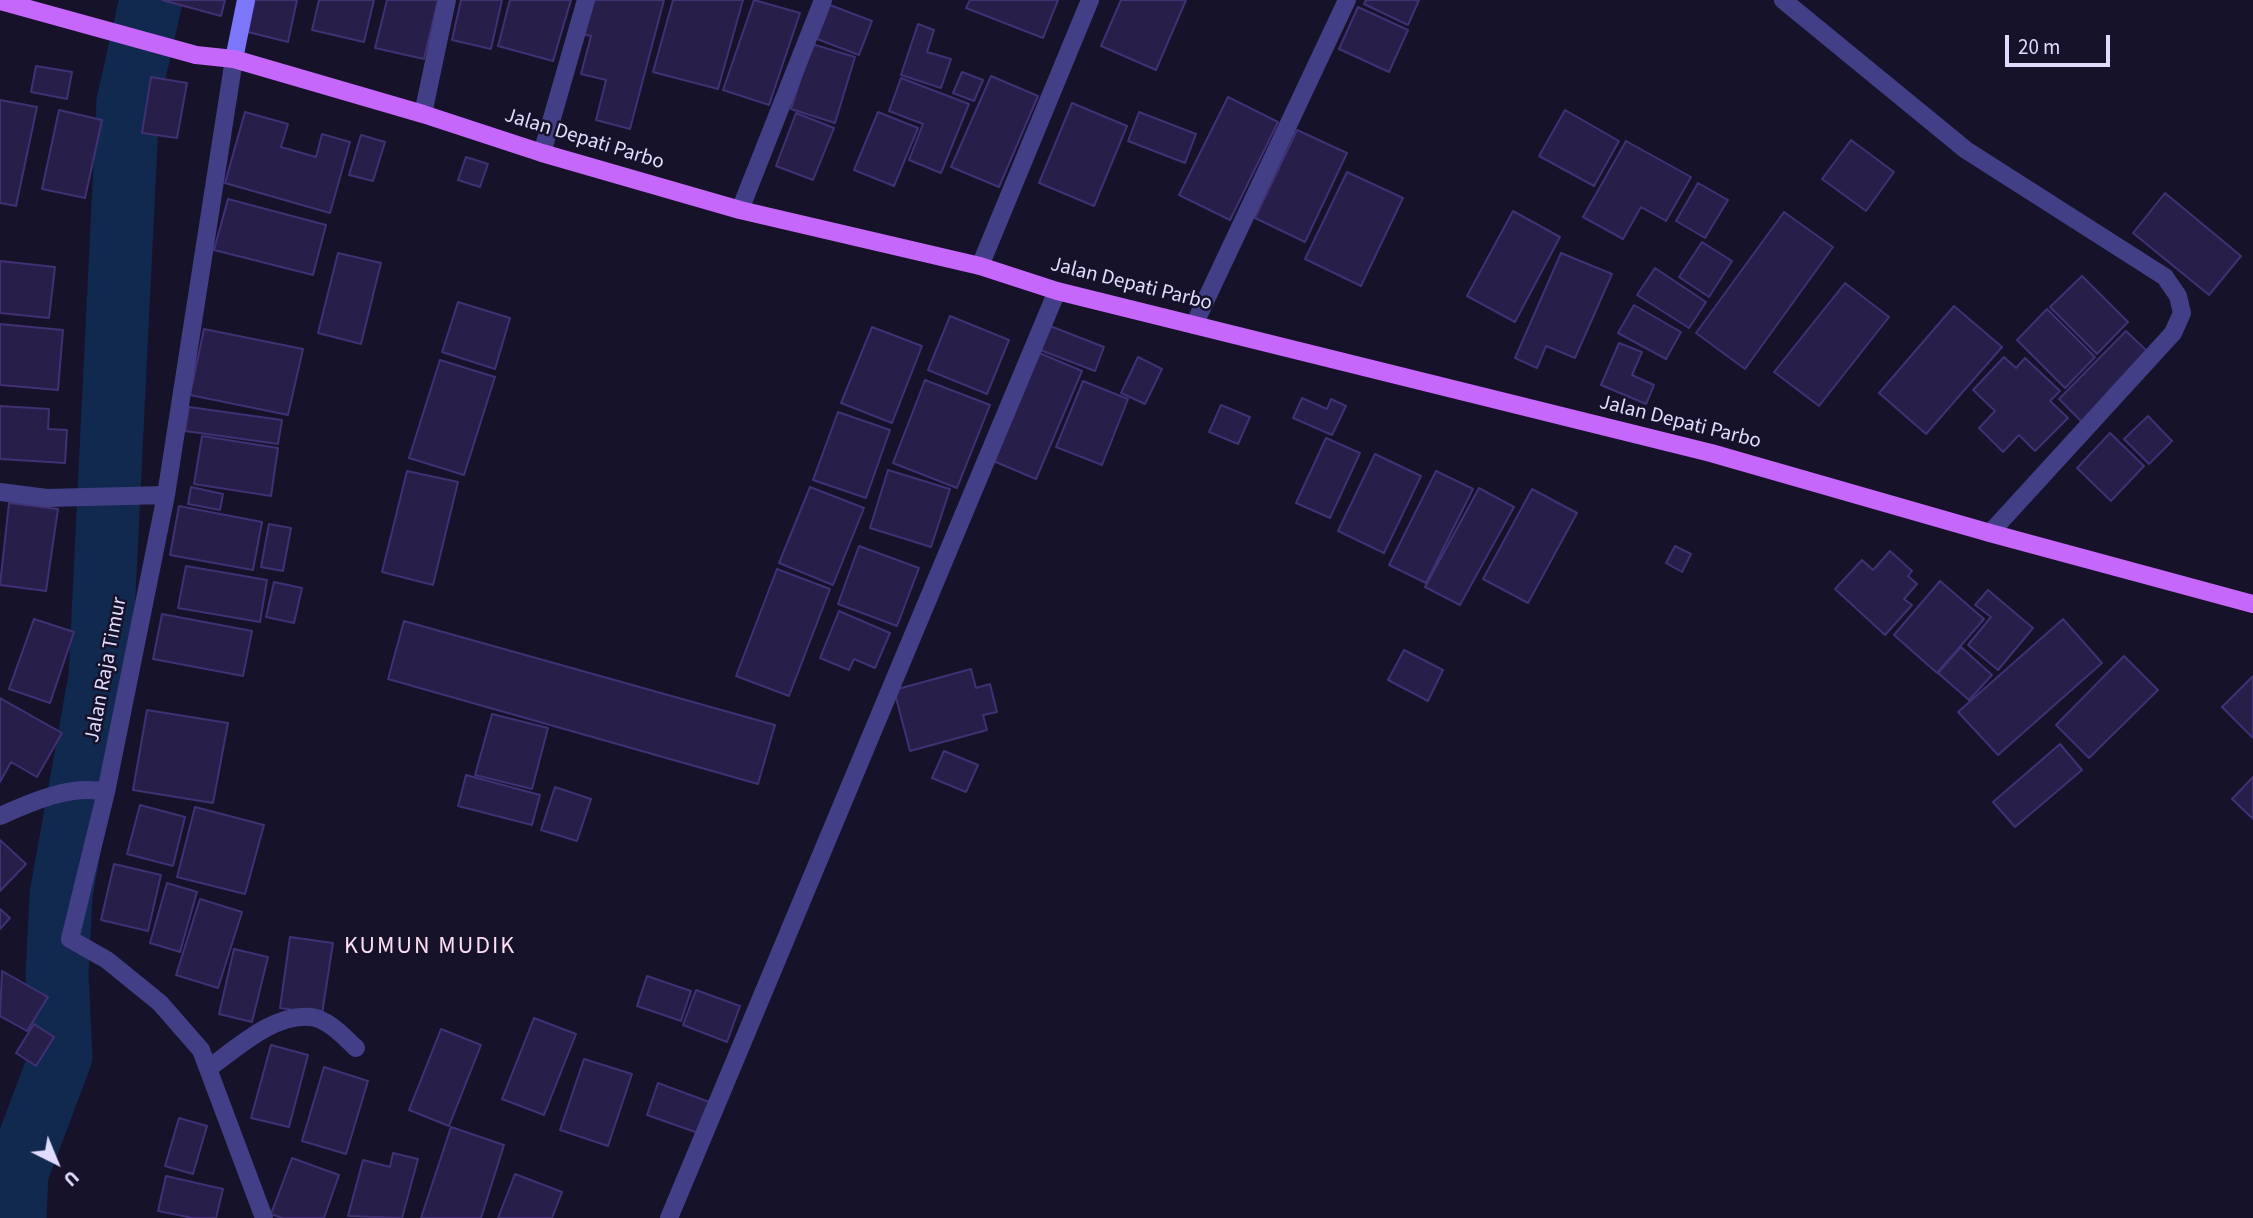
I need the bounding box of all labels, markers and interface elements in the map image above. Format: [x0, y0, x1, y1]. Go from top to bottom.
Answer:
scale bar [2008, 21, 2113, 65]
text: 20 m [2018, 32, 2060, 62]
street label: Jalan Depati Parbo [501, 104, 667, 176]
street label: Jalan Depati Parbo [1048, 253, 1214, 317]
street label: Jalan Depati Parbo [1597, 391, 1763, 455]
street label: Jalan Raja Timur [81, 595, 133, 745]
district label: KUMUN MUDIK [345, 934, 515, 962]
north arrow [21, 1127, 91, 1197]
text: U [57, 1164, 84, 1192]

